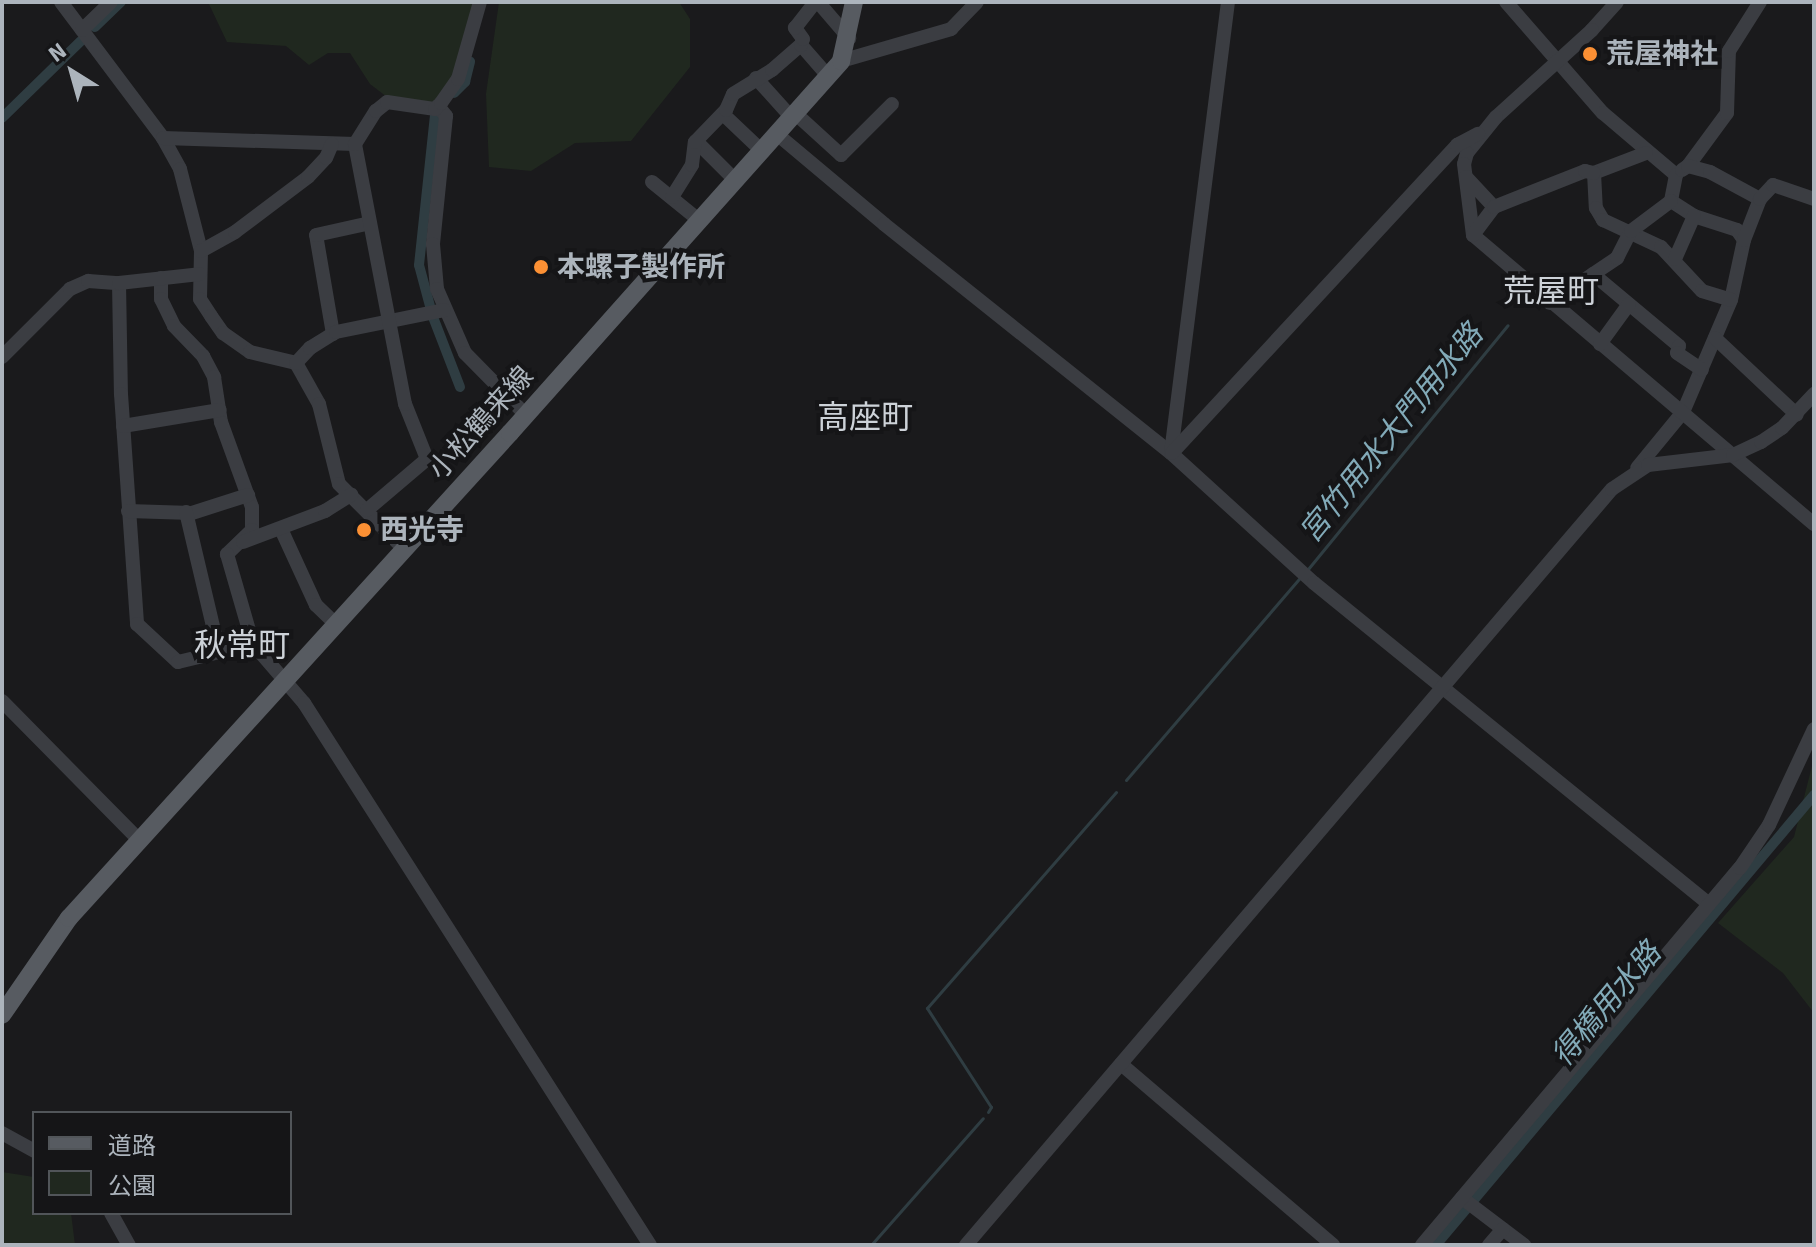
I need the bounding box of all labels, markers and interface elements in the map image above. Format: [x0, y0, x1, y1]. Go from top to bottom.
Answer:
north arrow [32, 32, 112, 112]
text: N [43, 37, 71, 68]
place label: 荒屋神社 [1606, 37, 1718, 71]
marker: 荒屋神社 [1581, 45, 1599, 63]
place label: 本螺子製作所 [557, 250, 725, 284]
marker: 本螺子製作所 [532, 258, 550, 276]
district label: 荒屋町 [1503, 273, 1599, 311]
water label: 宮竹用水大門用水路 [1293, 318, 1491, 550]
street label: 小松鶴来線 [422, 360, 540, 486]
district label: 高座町 [817, 399, 913, 437]
place label: 西光寺 [380, 513, 464, 547]
marker: 西光寺 [355, 521, 373, 539]
district label: 秋常町 [194, 627, 290, 665]
water label: 得橋用水路 [1545, 936, 1669, 1074]
legend [32, 1111, 292, 1215]
text: 道路 [108, 1131, 156, 1161]
text: 公園 [108, 1171, 156, 1201]

